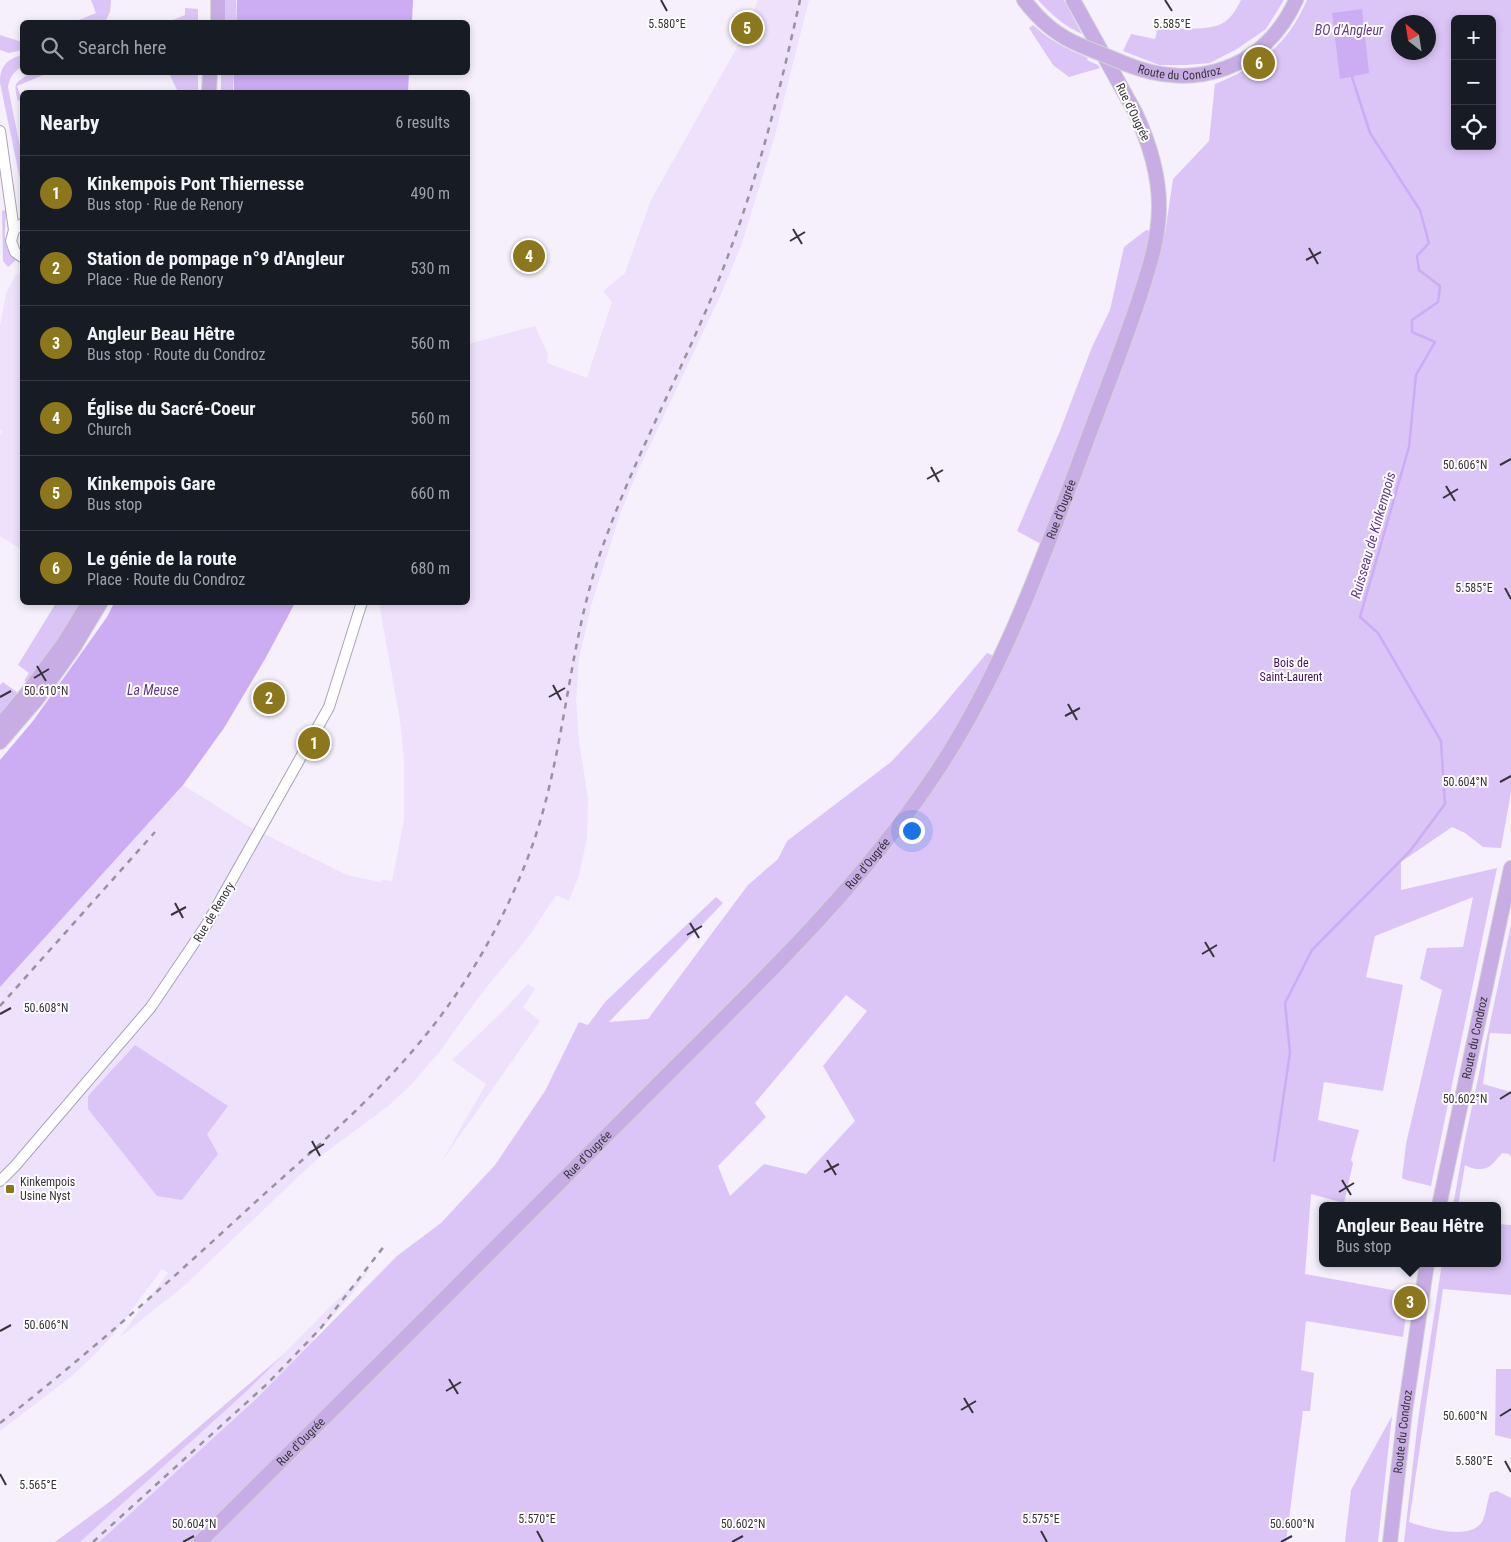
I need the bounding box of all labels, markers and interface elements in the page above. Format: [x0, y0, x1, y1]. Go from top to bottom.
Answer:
pin: 5 [731, 9, 763, 47]
north arrow [1391, 15, 1436, 60]
map controls [1451, 15, 1496, 150]
button: + [1451, 15, 1496, 60]
text: 5.580°E [648, 17, 686, 31]
text: 5.585°E [1153, 17, 1191, 31]
search box [20, 20, 470, 75]
water label: BO d'Angleur [1315, 22, 1384, 38]
icon: search [38, 34, 66, 62]
text: Search here [78, 36, 166, 59]
pin: 6 [1243, 44, 1275, 82]
button: − [1451, 60, 1496, 105]
street label: Route du Condroz [1136, 62, 1223, 83]
street label: Rue d'Ougrée [1113, 81, 1153, 143]
button: locate [1451, 105, 1496, 150]
text: Nearby [40, 111, 99, 135]
text: 6 results [395, 113, 450, 132]
text: Kinkempois Pont Thiernesse [87, 172, 304, 195]
text: 1 [52, 184, 60, 203]
text: 490 m [411, 184, 450, 203]
text: Bus stop · Rue de Renory [87, 195, 243, 214]
pin: 4 [513, 237, 545, 275]
text: Station de pompage n°9 d'Angleur [87, 247, 345, 270]
text: 2 [52, 259, 60, 278]
text: 530 m [411, 259, 450, 278]
text: Place · Rue de Renory [87, 270, 223, 289]
text: Angleur Beau Hêtre [87, 322, 235, 345]
text: 3 [52, 334, 60, 353]
text: 560 m [411, 334, 450, 353]
text: Bus stop · Route du Condroz [87, 345, 265, 364]
text: Église du Sacré-Coeur [87, 397, 256, 420]
text: 4 [52, 409, 60, 428]
text: 560 m [411, 409, 450, 428]
text: Church [87, 420, 131, 439]
text: 50.606°N [1443, 458, 1487, 472]
water label: Ruisseau de Kinkempois [1347, 470, 1399, 600]
text: Kinkempois Gare [87, 472, 216, 495]
street label: Rue d'Ougrée [1044, 477, 1079, 541]
text: 5 [52, 484, 60, 503]
text: 660 m [411, 484, 450, 503]
text: Bus stop [87, 495, 142, 514]
text: Le génie de la route [87, 547, 237, 570]
text: 6 [52, 559, 60, 578]
text: 680 m [411, 559, 450, 578]
text: Place · Route du Condroz [87, 570, 245, 589]
text: 5.585°E [1455, 581, 1493, 595]
park label: Bois de Saint-Laurent [1260, 656, 1323, 684]
pin: 2 [253, 679, 285, 717]
water label: La Meuse [127, 682, 179, 698]
text: 50.610°N [24, 684, 68, 698]
pin: 1 [298, 724, 330, 762]
text: 50.604°N [1443, 775, 1487, 789]
your location [899, 818, 925, 844]
street label: Rue d'Ougrée [842, 835, 893, 892]
street label: Rue de Renory [191, 879, 237, 945]
street label: Route du Condroz [1459, 995, 1490, 1080]
text: 50.608°N [24, 1001, 68, 1015]
text: 50.602°N [1443, 1092, 1487, 1106]
street label: Rue d'Ougrée [561, 1127, 615, 1182]
place label: Kinkempois Usine Nyst [20, 1175, 75, 1203]
marker: Kinkempois Usine Nyst [4, 1183, 16, 1195]
popup [1319, 1202, 1501, 1267]
text: Angleur Beau Hêtre [1336, 1214, 1484, 1237]
text: Bus stop [1336, 1237, 1391, 1256]
pin: 3 [1394, 1283, 1426, 1321]
text: 50.606°N [24, 1318, 68, 1332]
street label: Route du Condroz [1391, 1389, 1415, 1474]
text: 50.600°N [1443, 1409, 1487, 1423]
street label: Rue d'Ougrée [274, 1415, 328, 1469]
text: 5.580°E [1455, 1454, 1493, 1468]
text: 5.565°E [19, 1478, 57, 1492]
text: 5.570°E [518, 1512, 556, 1526]
text: 5.575°E [1022, 1512, 1060, 1526]
text: 50.604°N [172, 1517, 216, 1531]
text: 50.602°N [721, 1517, 765, 1531]
text: 50.600°N [1270, 1517, 1314, 1531]

